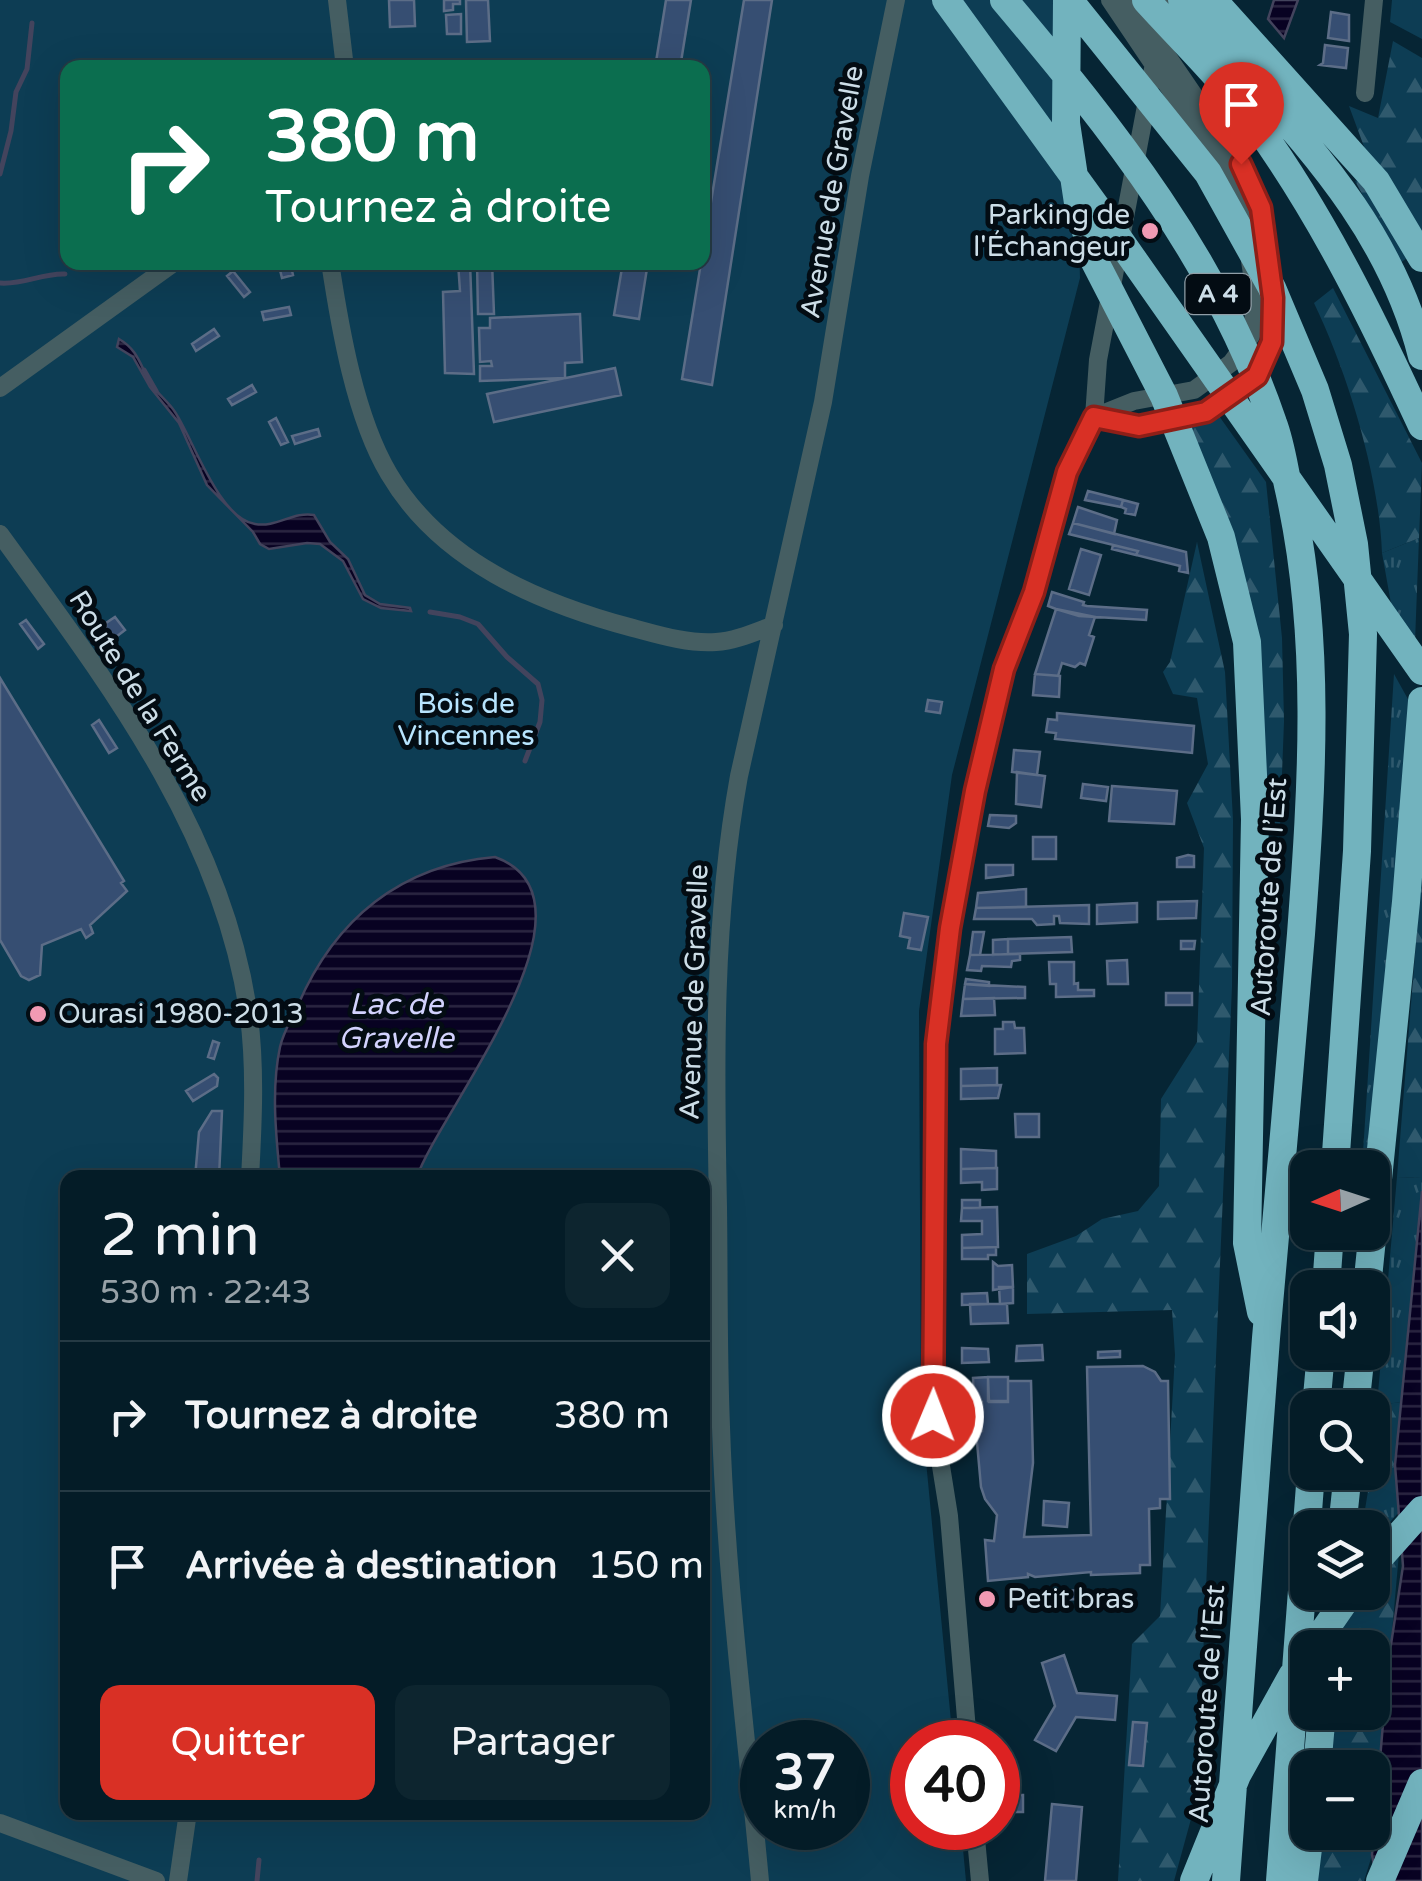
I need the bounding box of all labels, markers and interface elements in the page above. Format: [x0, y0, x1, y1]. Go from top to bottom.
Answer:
pin [1199, 62, 1284, 165]
street label: Avenue de Gravelle [793, 63, 871, 321]
icon: arrive [1214, 77, 1269, 132]
text: 380 m [265, 96, 479, 180]
icon: right [100, 100, 230, 230]
text: Tournez à droite [265, 181, 611, 235]
place label: Parking de l'Échangeur [973, 198, 1130, 264]
marker: Parking de l'Échangeur [1139, 220, 1161, 242]
road number: A 4 [1186, 274, 1250, 314]
street label: Route de la Ferme [61, 584, 219, 808]
park label: Bois de Vincennes [397, 687, 535, 753]
street label: Autoroute de l’Est [1244, 776, 1294, 1018]
street label: Avenue de Gravelle [673, 863, 715, 1121]
water label: Lac de Gravelle [338, 986, 456, 1057]
place label: Ourasi 1980-2013 [58, 997, 304, 1031]
marker: Ourasi 1980-2013 [27, 1003, 49, 1025]
north arrow [1290, 1150, 1390, 1250]
map controls [1290, 1150, 1390, 1850]
text: 2 min [100, 1200, 260, 1272]
button: close [565, 1203, 670, 1308]
button: sound [1290, 1270, 1390, 1370]
text: 530 m · 22:43 [100, 1274, 312, 1312]
position arrow [881, 1364, 985, 1468]
icon: right [100, 1389, 155, 1444]
button: search [1290, 1390, 1390, 1490]
text: Tournez à droite [185, 1393, 478, 1439]
text: 380 m [554, 1393, 670, 1439]
button: layers [1290, 1510, 1390, 1610]
icon: arrive [100, 1539, 155, 1594]
text: Arrivée à destination [185, 1543, 558, 1589]
text: 150 m [588, 1543, 704, 1589]
place label: Petit bras [1007, 1582, 1135, 1616]
street label: Autoroute de l’Est [1182, 1583, 1232, 1825]
marker: Petit bras [976, 1588, 998, 1610]
button: + [1290, 1630, 1390, 1730]
button: Quitter [100, 1685, 375, 1800]
button: Partager [395, 1685, 670, 1800]
speed limit sign: 40 [890, 1720, 1020, 1850]
text: 37 [774, 1743, 836, 1803]
button: − [1290, 1750, 1390, 1850]
text: km/h [774, 1795, 836, 1825]

